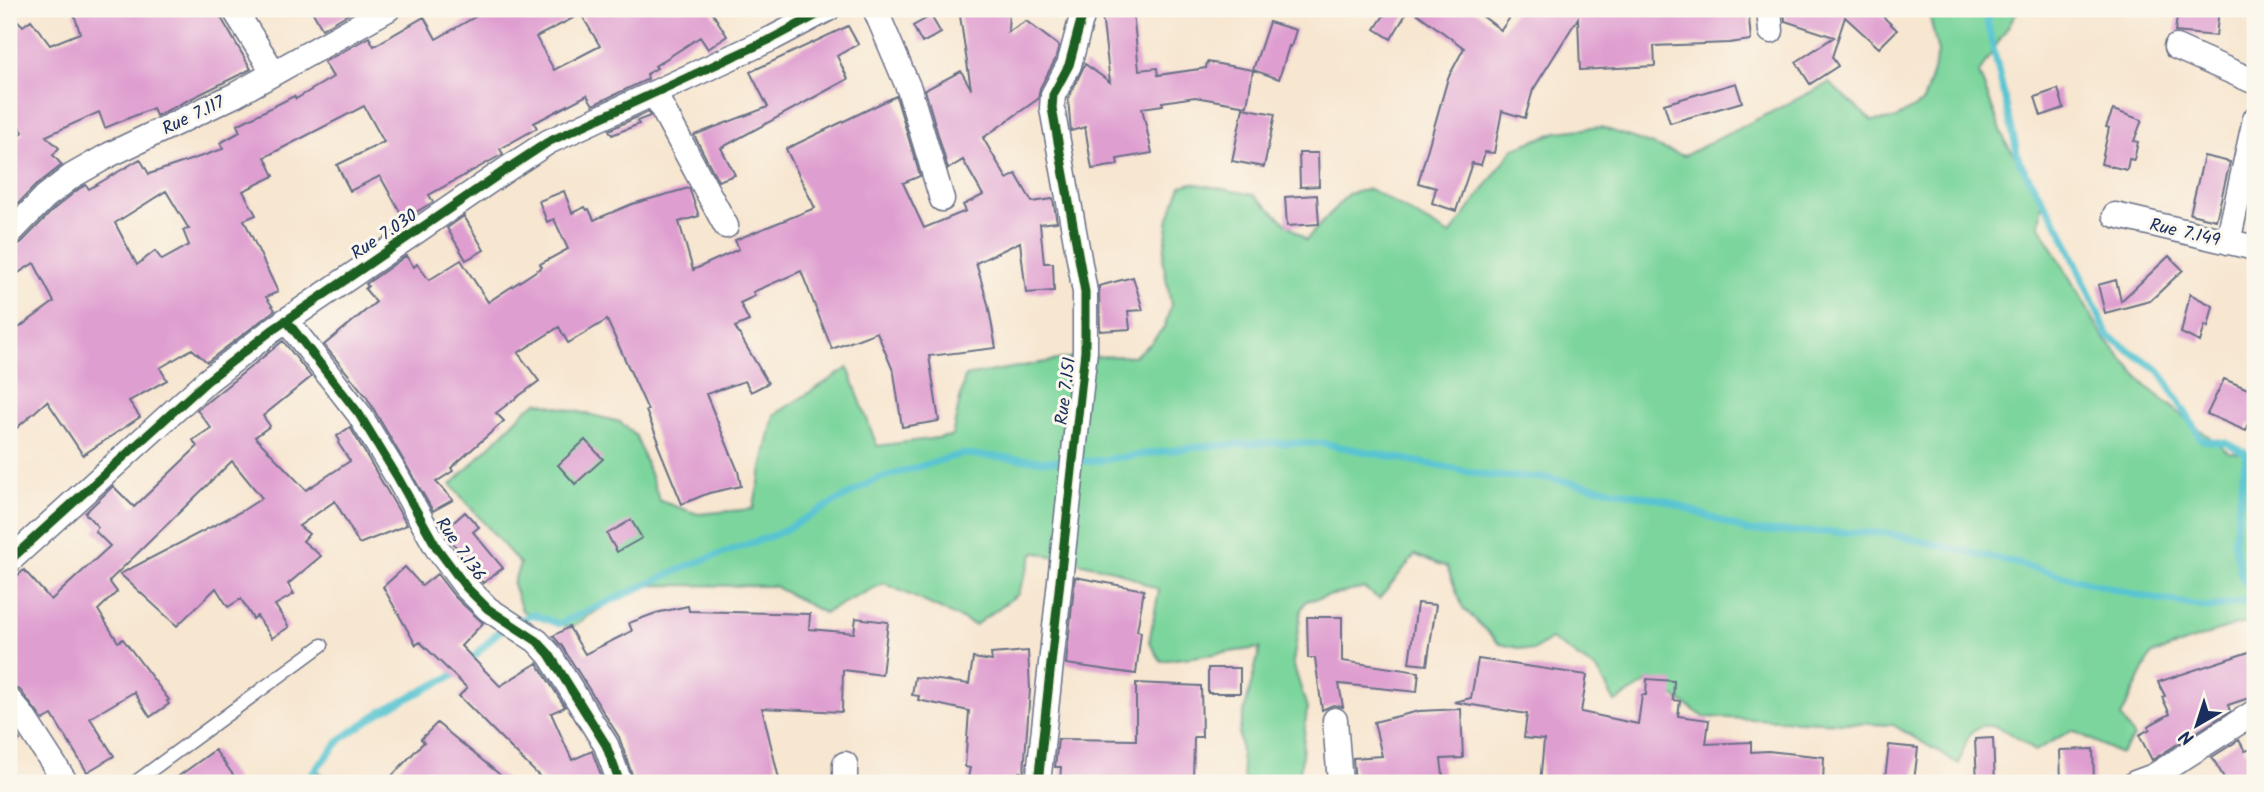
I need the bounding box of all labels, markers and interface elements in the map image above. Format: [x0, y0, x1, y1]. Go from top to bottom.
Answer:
street label: Rue 7.117 [157, 88, 231, 144]
street label: Rue 7.030 [345, 202, 424, 268]
street label: Rue 7.149 [2147, 211, 2223, 256]
street label: Rue 7.151 [1048, 356, 1085, 427]
street label: Rue 7.136 [427, 512, 493, 588]
north arrow [2162, 690, 2232, 760]
text: N [2173, 721, 2202, 752]

